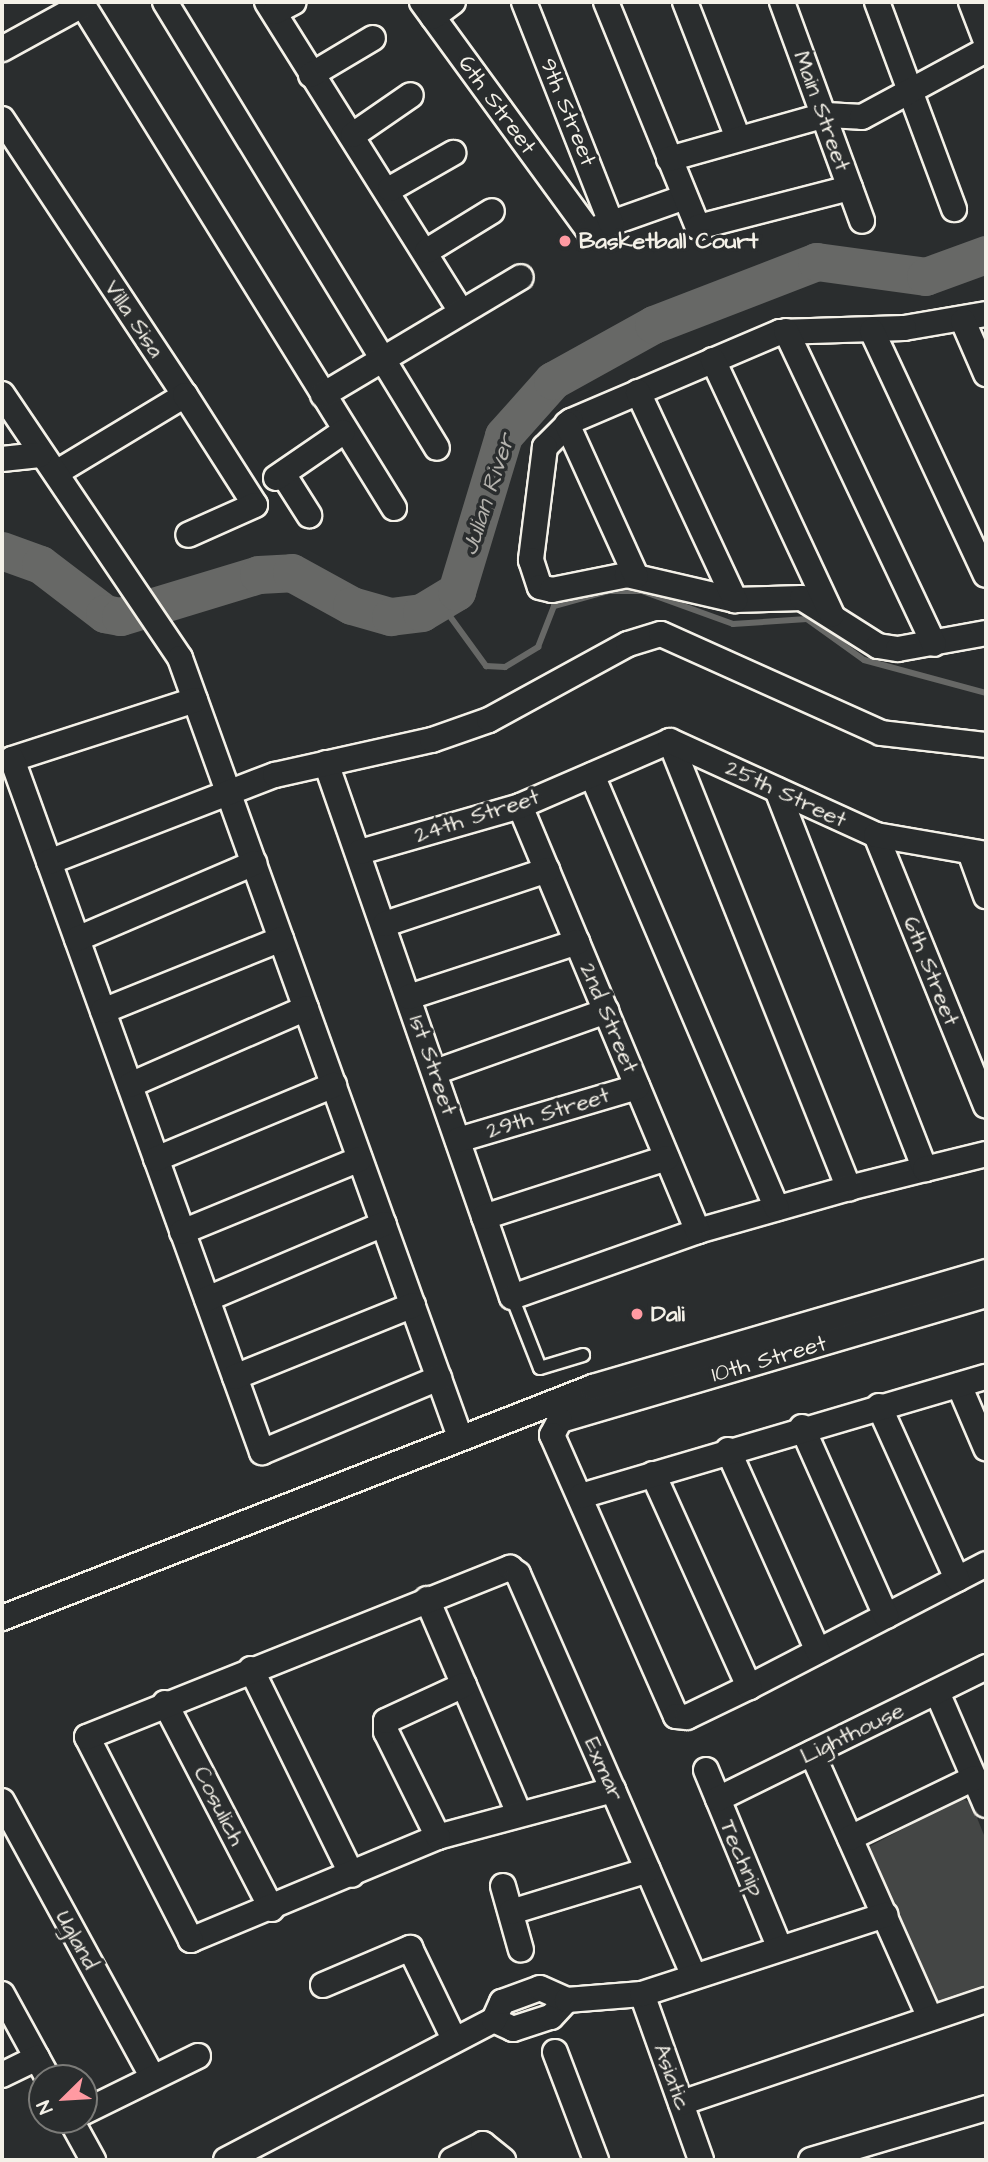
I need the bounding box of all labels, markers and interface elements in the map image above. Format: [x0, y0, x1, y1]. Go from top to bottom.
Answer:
street label: Main Street [788, 47, 856, 175]
street label: 6th Street [452, 50, 542, 160]
street label: 9th Street [534, 54, 602, 170]
place label: Basketball Court [579, 227, 758, 255]
marker: Basketball Court [557, 233, 573, 249]
street label: Villa Sisa [98, 275, 170, 363]
water label: Julian River [456, 431, 522, 559]
street label: 25th Street [721, 754, 851, 834]
street label: 24th Street [411, 783, 543, 849]
street label: 6th Street [897, 912, 965, 1030]
street label: 2nd Street [574, 959, 644, 1077]
street label: 1st Street [403, 1011, 463, 1119]
street label: 29th Street [483, 1081, 613, 1145]
place label: Dali [651, 1300, 685, 1328]
marker: Dali [629, 1306, 645, 1322]
street label: 10th Street [708, 1329, 830, 1389]
street label: Lighthouse [796, 1696, 908, 1770]
street label: Exmar [578, 1733, 630, 1805]
street label: Cosulich [187, 1762, 251, 1850]
street label: Technip [714, 1816, 770, 1900]
street label: Ugland [50, 1906, 104, 1974]
street label: Asiatic [647, 2040, 697, 2114]
north arrow [28, 2064, 98, 2134]
text: N [30, 2096, 60, 2118]

